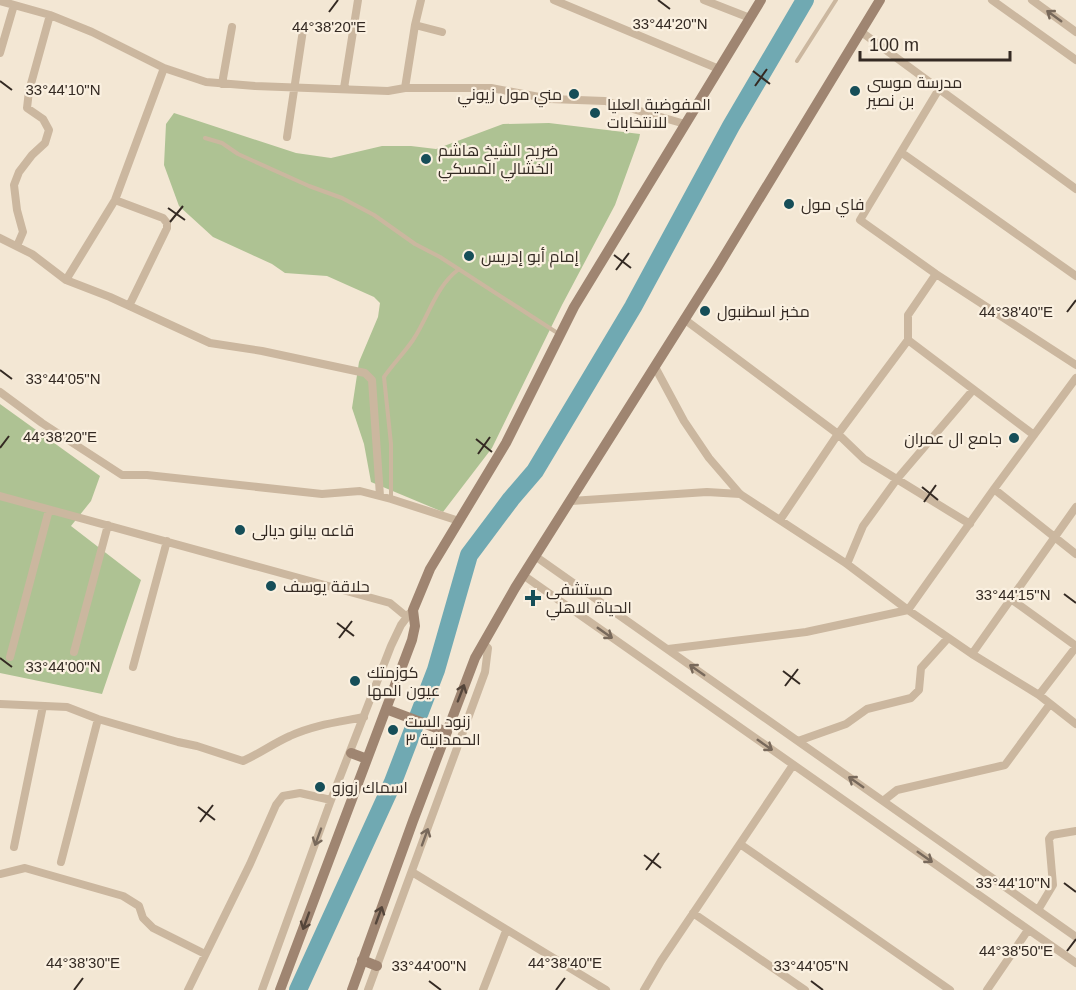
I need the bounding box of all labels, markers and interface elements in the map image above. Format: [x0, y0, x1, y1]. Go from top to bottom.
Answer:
one-way arrow [1046, 10, 1062, 22]
text: 33°44'20"N [632, 15, 708, 32]
text: 44°38'20"E [292, 18, 366, 35]
scale bar [860, 24, 1010, 62]
text: 100 m [869, 35, 919, 55]
place label: مدرسة موسى بن نصير [866, 74, 962, 111]
text: 33°44'10"N [25, 81, 101, 98]
marker: مدرسة موسى بن نصير [848, 84, 862, 98]
place label: مني مول زيوني [457, 86, 562, 108]
marker: مني مول زيوني [567, 87, 581, 101]
place label: المفوضية العليا للانتخابات [607, 96, 711, 132]
marker: المفوضية العليا للانتخابات [588, 106, 602, 120]
place label: ضريح الشيخ هاشم الخشالي المسكي [438, 142, 558, 182]
marker: ضريح الشيخ هاشم الخشالي المسكي [419, 152, 433, 166]
place label: فاي مول [801, 196, 864, 218]
marker: فاي مول [782, 197, 796, 211]
place label: إمام أبو إدريس [481, 247, 579, 268]
marker: إمام أبو إدريس [462, 249, 476, 263]
place label: مخبز اسطنبول [717, 303, 810, 322]
text: 44°38'40"E [979, 303, 1053, 320]
marker: مخبز اسطنبول [698, 304, 712, 318]
text: 33°44'05"N [25, 370, 101, 387]
text: 44°38'20"E [23, 428, 97, 445]
place label: جامع ال عمران [904, 430, 1002, 450]
marker: جامع ال عمران [1007, 431, 1021, 445]
place label: قاعه بيانو ديالى [252, 522, 354, 541]
marker: قاعه بيانو ديالى [233, 523, 247, 537]
place label: حلاقة يوسف [283, 578, 370, 596]
marker: حلاقة يوسف [264, 579, 278, 593]
place label: مستشفى الحياة الاهلي [546, 581, 632, 621]
text: 33°44'15"N [975, 586, 1051, 603]
marker: مستشفى الحياة الاهلي [524, 589, 542, 607]
one-way arrow [597, 627, 613, 639]
text: 33°44'00"N [25, 658, 101, 675]
place label: كوزمتك عيون المها [367, 664, 440, 701]
one-way arrow [689, 664, 706, 676]
marker: كوزمتك عيون المها [348, 674, 362, 688]
one-way arrow [457, 684, 468, 703]
place label: زنود الست الحمدانية ٣ [405, 713, 481, 749]
marker: زنود الست الحمدانية ٣ [386, 723, 400, 737]
one-way arrow [757, 739, 773, 751]
one-way arrow [849, 776, 865, 788]
place label: اسماك زوزو [332, 779, 408, 797]
marker: اسماك زوزو [313, 780, 327, 794]
one-way arrow [312, 827, 323, 846]
one-way arrow [420, 828, 431, 847]
one-way arrow [916, 851, 932, 863]
text: 33°44'10"N [975, 874, 1051, 891]
one-way arrow [374, 906, 385, 925]
one-way arrow [299, 911, 310, 930]
text: 44°38'50"E [979, 942, 1053, 959]
text: 44°38'30"E [46, 954, 120, 971]
text: 44°38'40"E [528, 954, 602, 971]
text: 33°44'00"N [391, 957, 467, 974]
text: 33°44'05"N [773, 957, 849, 974]

